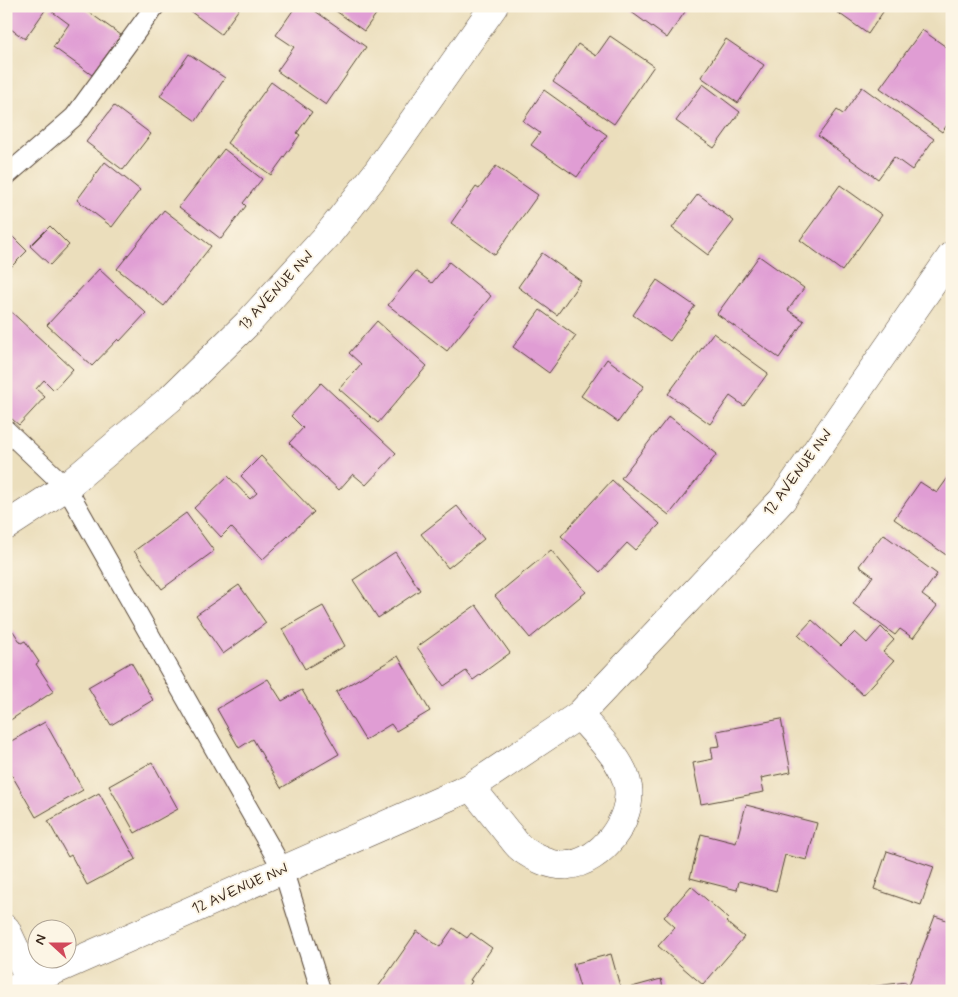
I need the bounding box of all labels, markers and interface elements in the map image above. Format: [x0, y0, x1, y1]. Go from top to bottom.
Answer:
street label: 13 AVENUE NW [234, 246, 318, 335]
street label: 12 AVENUE NW [759, 425, 837, 520]
street label: 12 AVENUE NW [189, 859, 292, 919]
north arrow [28, 920, 78, 970]
text: N [31, 932, 51, 947]

